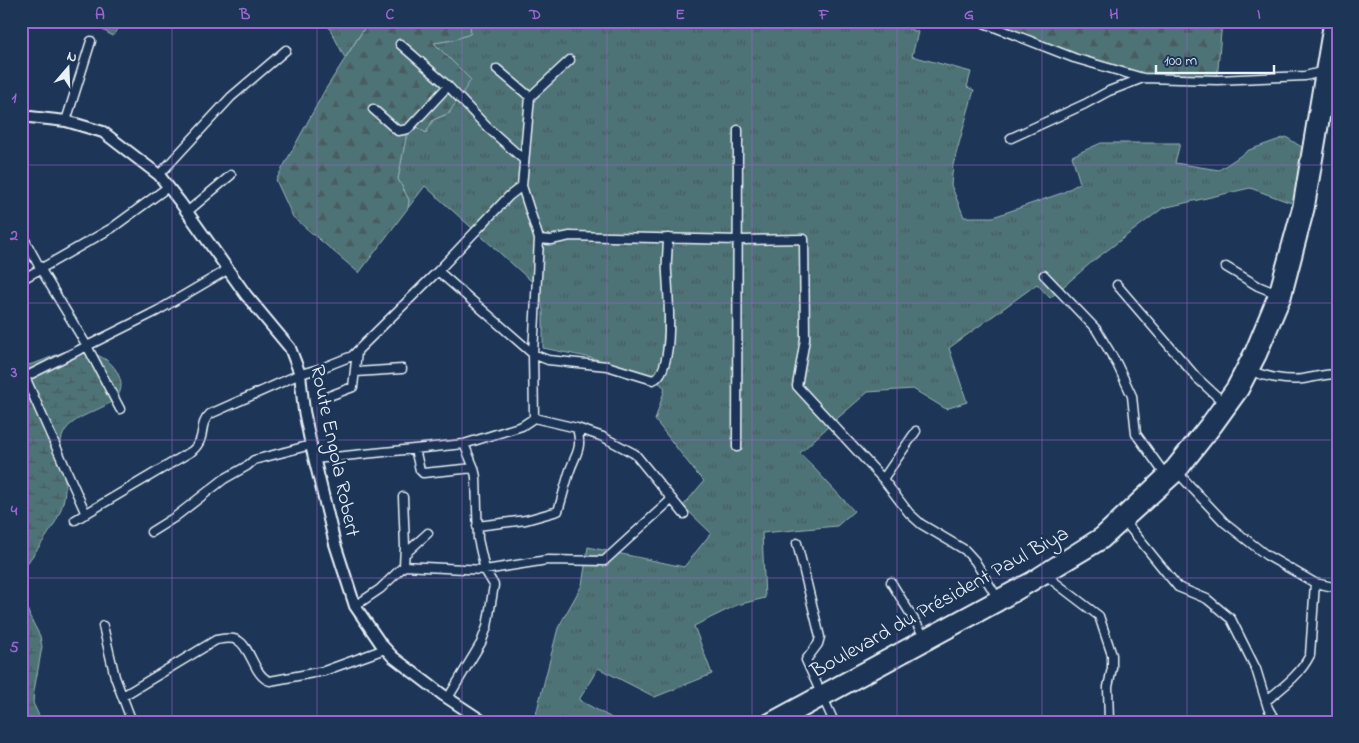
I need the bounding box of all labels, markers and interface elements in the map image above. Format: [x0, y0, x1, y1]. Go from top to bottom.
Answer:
text: A [95, 3, 105, 27]
text: B [239, 3, 251, 27]
text: C [386, 3, 395, 27]
text: D [528, 3, 541, 27]
text: E [675, 3, 685, 27]
text: F [818, 3, 830, 27]
text: G [964, 3, 974, 27]
text: H [1109, 3, 1119, 27]
text: I [1257, 3, 1261, 27]
north arrow [42, 42, 92, 92]
scale bar [1156, 42, 1274, 74]
text: N [64, 46, 80, 69]
text: 100 m [1164, 50, 1197, 72]
text: 1 [11, 86, 17, 110]
text: 2 [9, 224, 18, 248]
text: 3 [10, 361, 18, 385]
street label: Route Engola Robert [299, 362, 367, 540]
text: 4 [10, 499, 18, 523]
street label: Boulevard du Président Paul Biya [805, 519, 1075, 689]
text: 5 [9, 636, 19, 660]

